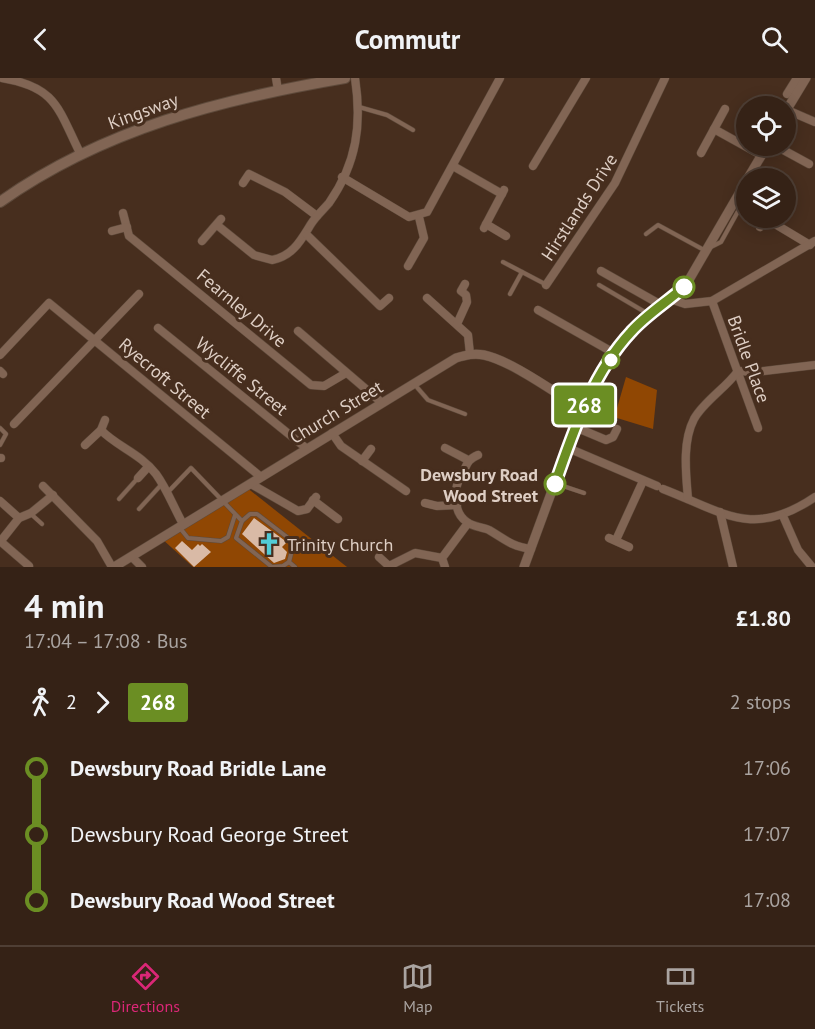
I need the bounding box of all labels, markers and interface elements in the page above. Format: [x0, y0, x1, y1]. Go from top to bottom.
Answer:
text: Commutr [355, 22, 460, 56]
icon: back [24, 23, 57, 56]
icon: search [758, 23, 791, 56]
street label: Kingsway [105, 87, 182, 134]
map controls [736, 96, 796, 228]
button: locate [736, 96, 796, 156]
street label: Hirstlands Drive [536, 149, 622, 265]
button: layers [736, 168, 796, 228]
street label: Fearnley Drive [192, 264, 292, 352]
unlabelled marker [673, 276, 695, 298]
street label: Bridle Place [723, 312, 775, 406]
street label: Wycliffe Street [191, 332, 293, 420]
street label: Ryecroft Street [114, 333, 216, 423]
unlabelled marker [602, 351, 620, 369]
street label: Church Street [285, 375, 387, 449]
line badge: 268 [550, 386, 618, 424]
text: 268 [566, 392, 602, 419]
place label: Dewsbury Road Wood Street [420, 463, 539, 507]
marker: Dewsbury Road Wood Street [544, 473, 566, 495]
church icon: Trinity Church [256, 531, 282, 557]
place label: Trinity Church [287, 533, 393, 556]
text: 4 min [24, 584, 105, 627]
text: £1.80 [736, 604, 791, 632]
text: 17:04 – 17:08 · Bus [24, 628, 188, 654]
icon: walk [24, 686, 57, 719]
icon: forward [86, 686, 119, 719]
text: 2 [66, 689, 77, 715]
text: 268 [140, 689, 176, 716]
text: 2 stops [730, 689, 791, 715]
text: Dewsbury Road Bridle Lane [70, 754, 327, 782]
text: 17:06 [743, 755, 791, 781]
text: Dewsbury Road George Street [70, 820, 348, 848]
text: 17:07 [743, 821, 791, 847]
text: Dewsbury Road Wood Street [70, 886, 335, 914]
text: 17:08 [743, 887, 791, 913]
tab: Directions [111, 960, 180, 1016]
tab: Map [401, 960, 434, 1016]
tab: Tickets [656, 960, 704, 1016]

